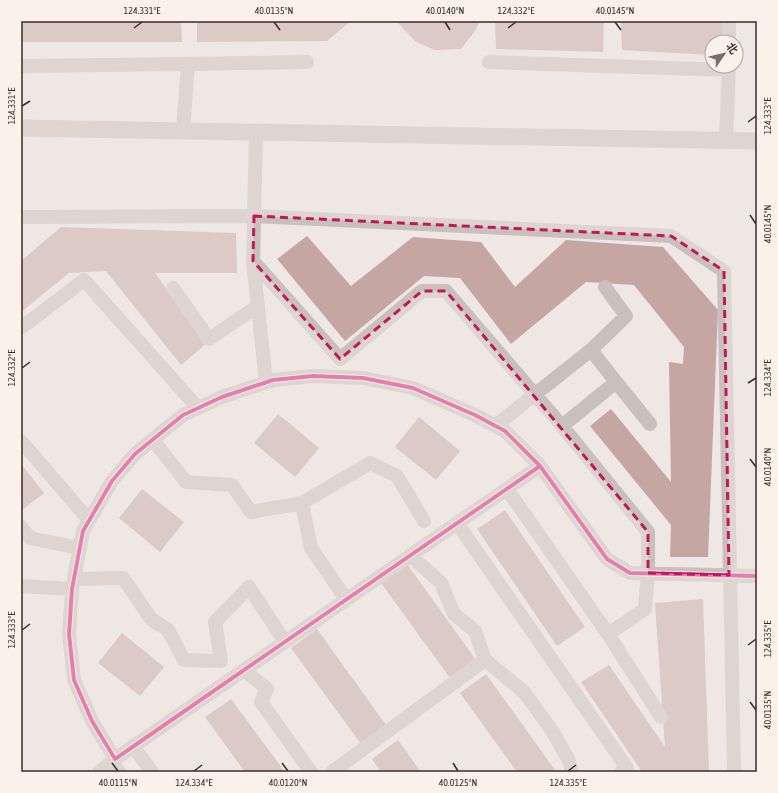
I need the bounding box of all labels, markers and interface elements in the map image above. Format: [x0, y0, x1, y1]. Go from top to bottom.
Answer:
text: 124.331°E [124, 5, 161, 16]
text: 40.0135°N [255, 5, 293, 16]
text: 40.0140°N [426, 5, 464, 16]
text: 124.332°E [498, 5, 535, 16]
text: 40.0145°N [596, 5, 634, 16]
north arrow [704, 34, 744, 74]
text: 北 [724, 40, 740, 56]
text: 124.331°E [6, 87, 17, 125]
text: 124.333°E [762, 97, 773, 135]
text: 40.0145°N [762, 205, 773, 243]
text: 124.332°E [6, 349, 17, 387]
text: 124.334°E [762, 359, 773, 397]
text: 40.0140°N [762, 448, 773, 486]
text: 124.333°E [6, 611, 17, 649]
text: 124.335°E [762, 620, 773, 658]
text: 40.0135°N [762, 691, 773, 729]
text: 40.0115°N [99, 777, 137, 788]
text: 124.334°E [176, 777, 213, 788]
text: 40.0120°N [269, 777, 307, 788]
text: 40.0125°N [439, 777, 477, 788]
text: 124.335°E [550, 777, 587, 788]

